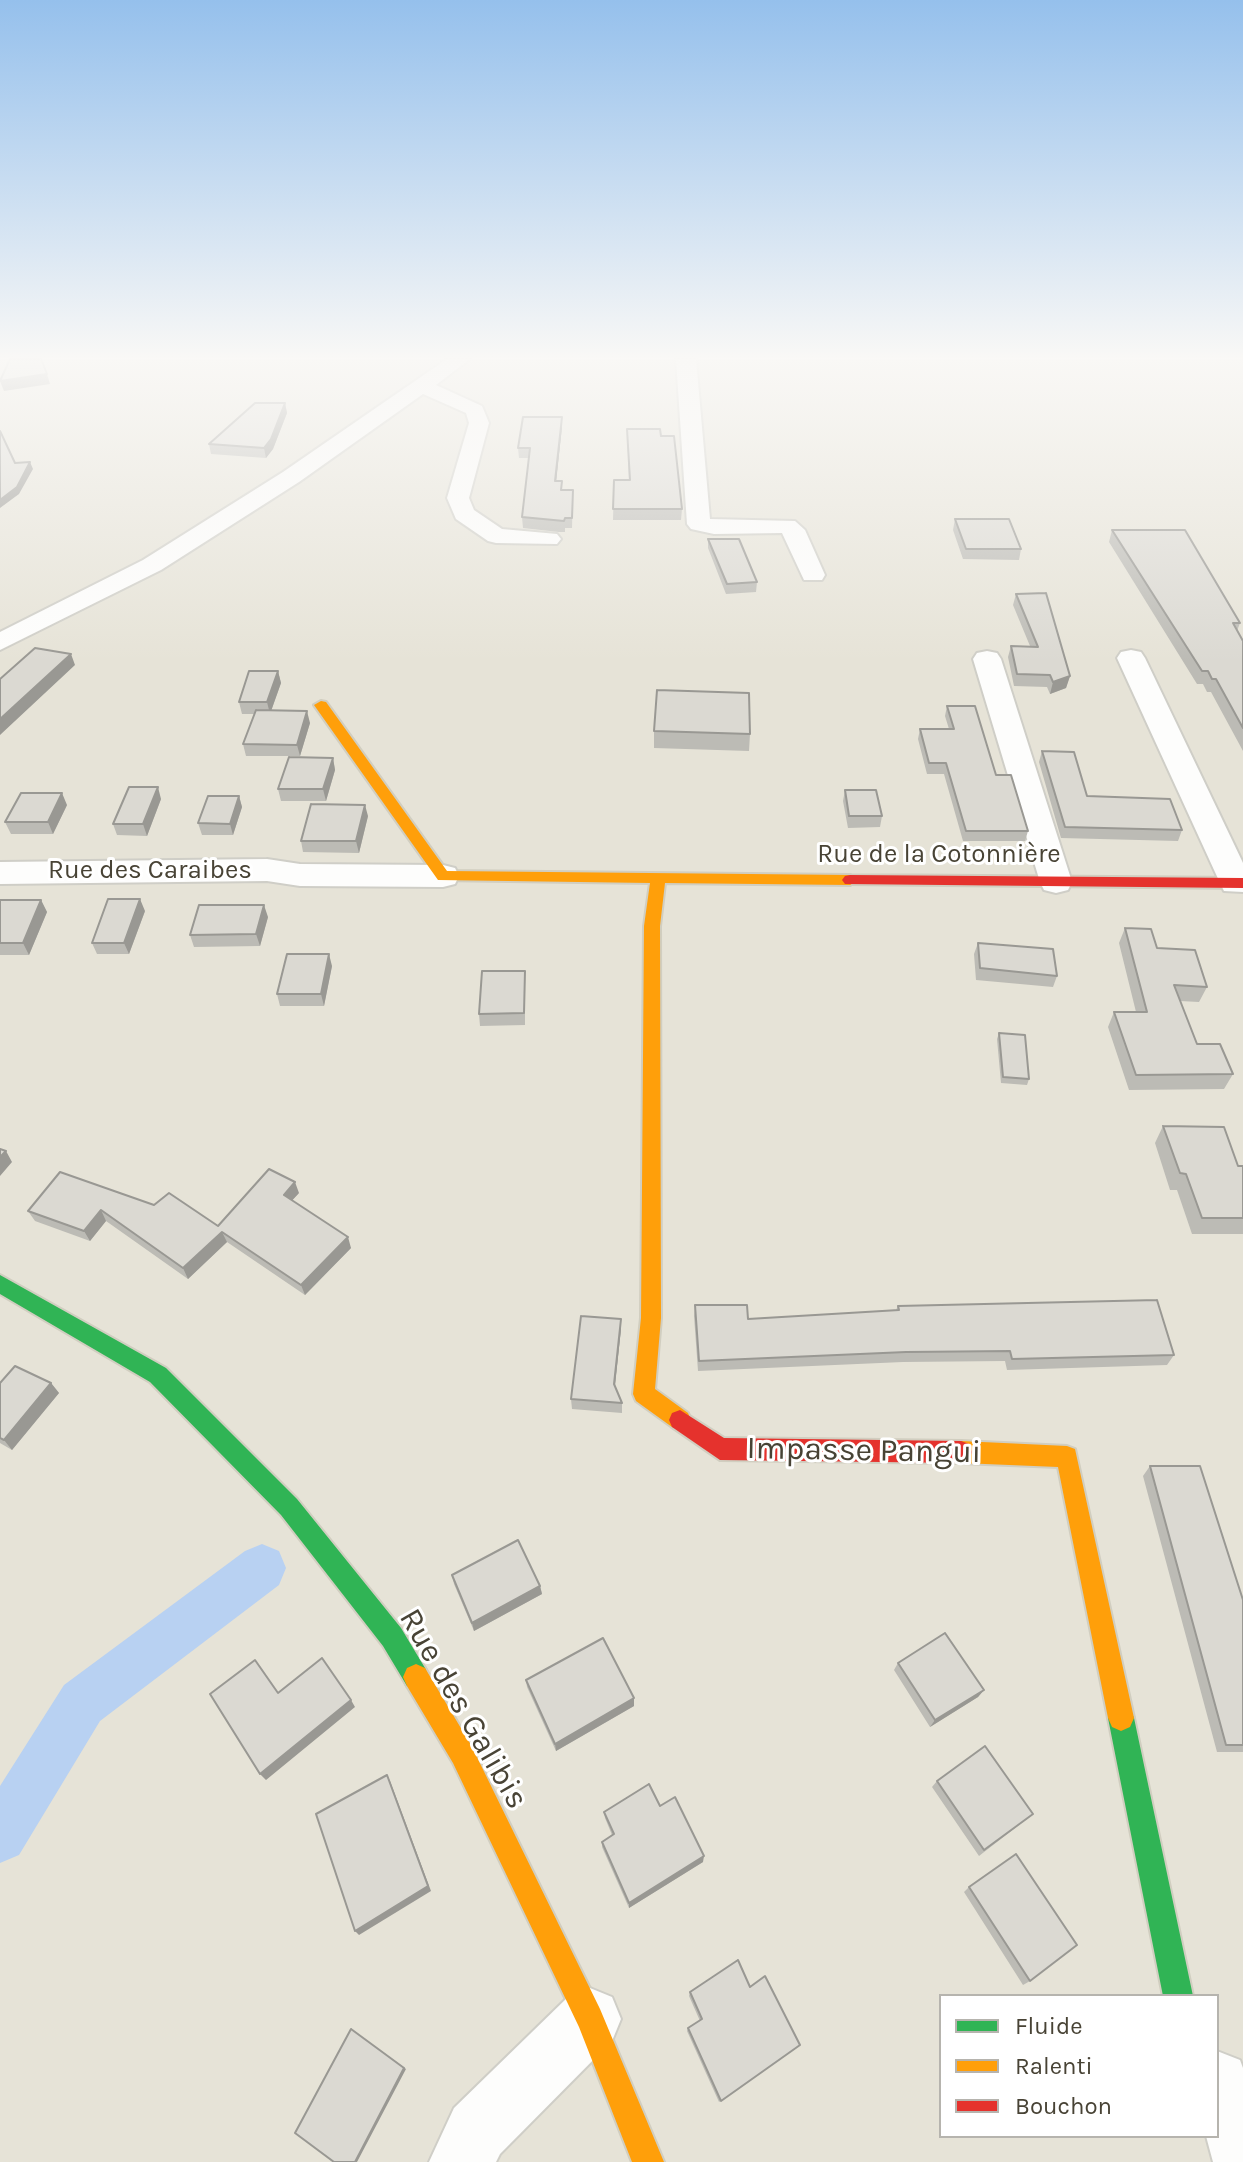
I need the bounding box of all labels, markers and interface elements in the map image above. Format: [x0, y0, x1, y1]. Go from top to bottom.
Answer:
street label: Rue de la Cotonnière [817, 839, 1061, 871]
street label: Rue des Caraibes [48, 855, 252, 887]
street label: Impasse Pangui [746, 1430, 982, 1472]
street label: Rue des Galibis [390, 1602, 536, 1816]
legend [939, 1994, 1219, 2138]
text: Fluide [1015, 2012, 1083, 2040]
text: Ralenti [1015, 2052, 1093, 2080]
text: Bouchon [1015, 2092, 1112, 2120]

